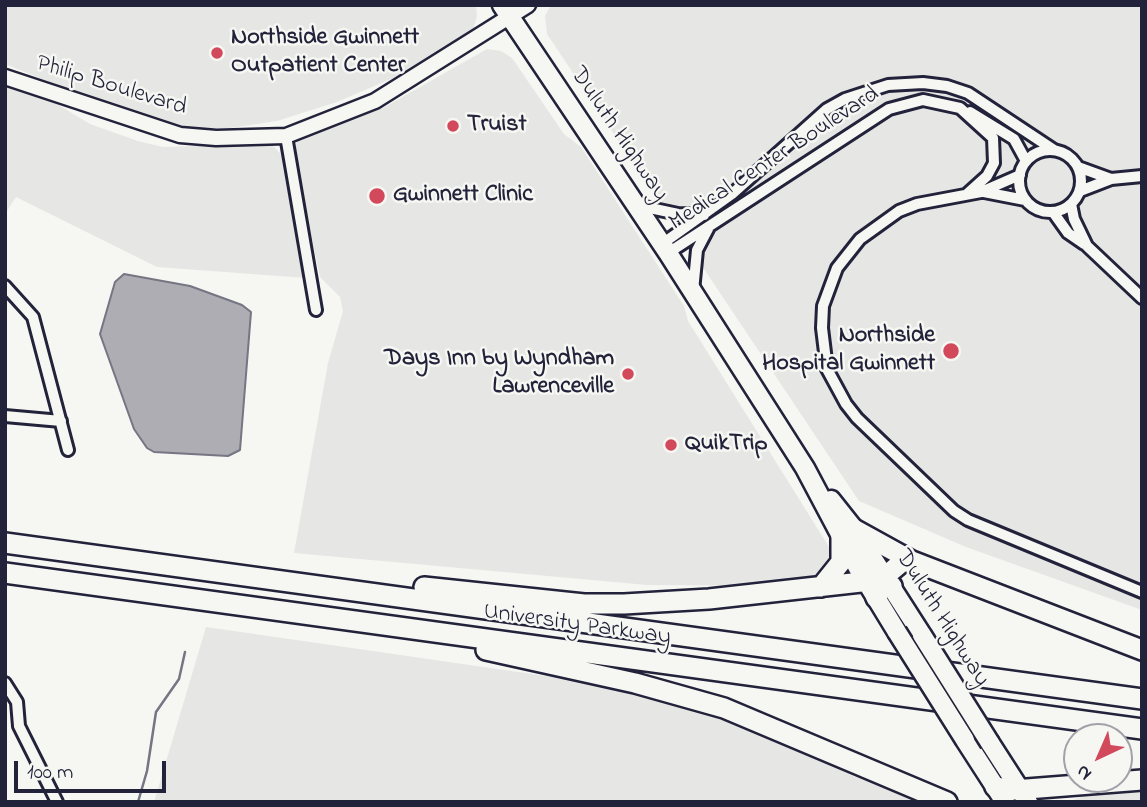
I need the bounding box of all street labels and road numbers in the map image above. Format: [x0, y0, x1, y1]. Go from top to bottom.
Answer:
street label: Philip Boulevard [32, 50, 190, 124]
street label: Duluth Highway [562, 62, 674, 208]
street label: Medical Center Boulevard [664, 81, 886, 239]
street label: Duluth Highway [887, 545, 995, 693]
street label: University Parkway [481, 599, 673, 653]

